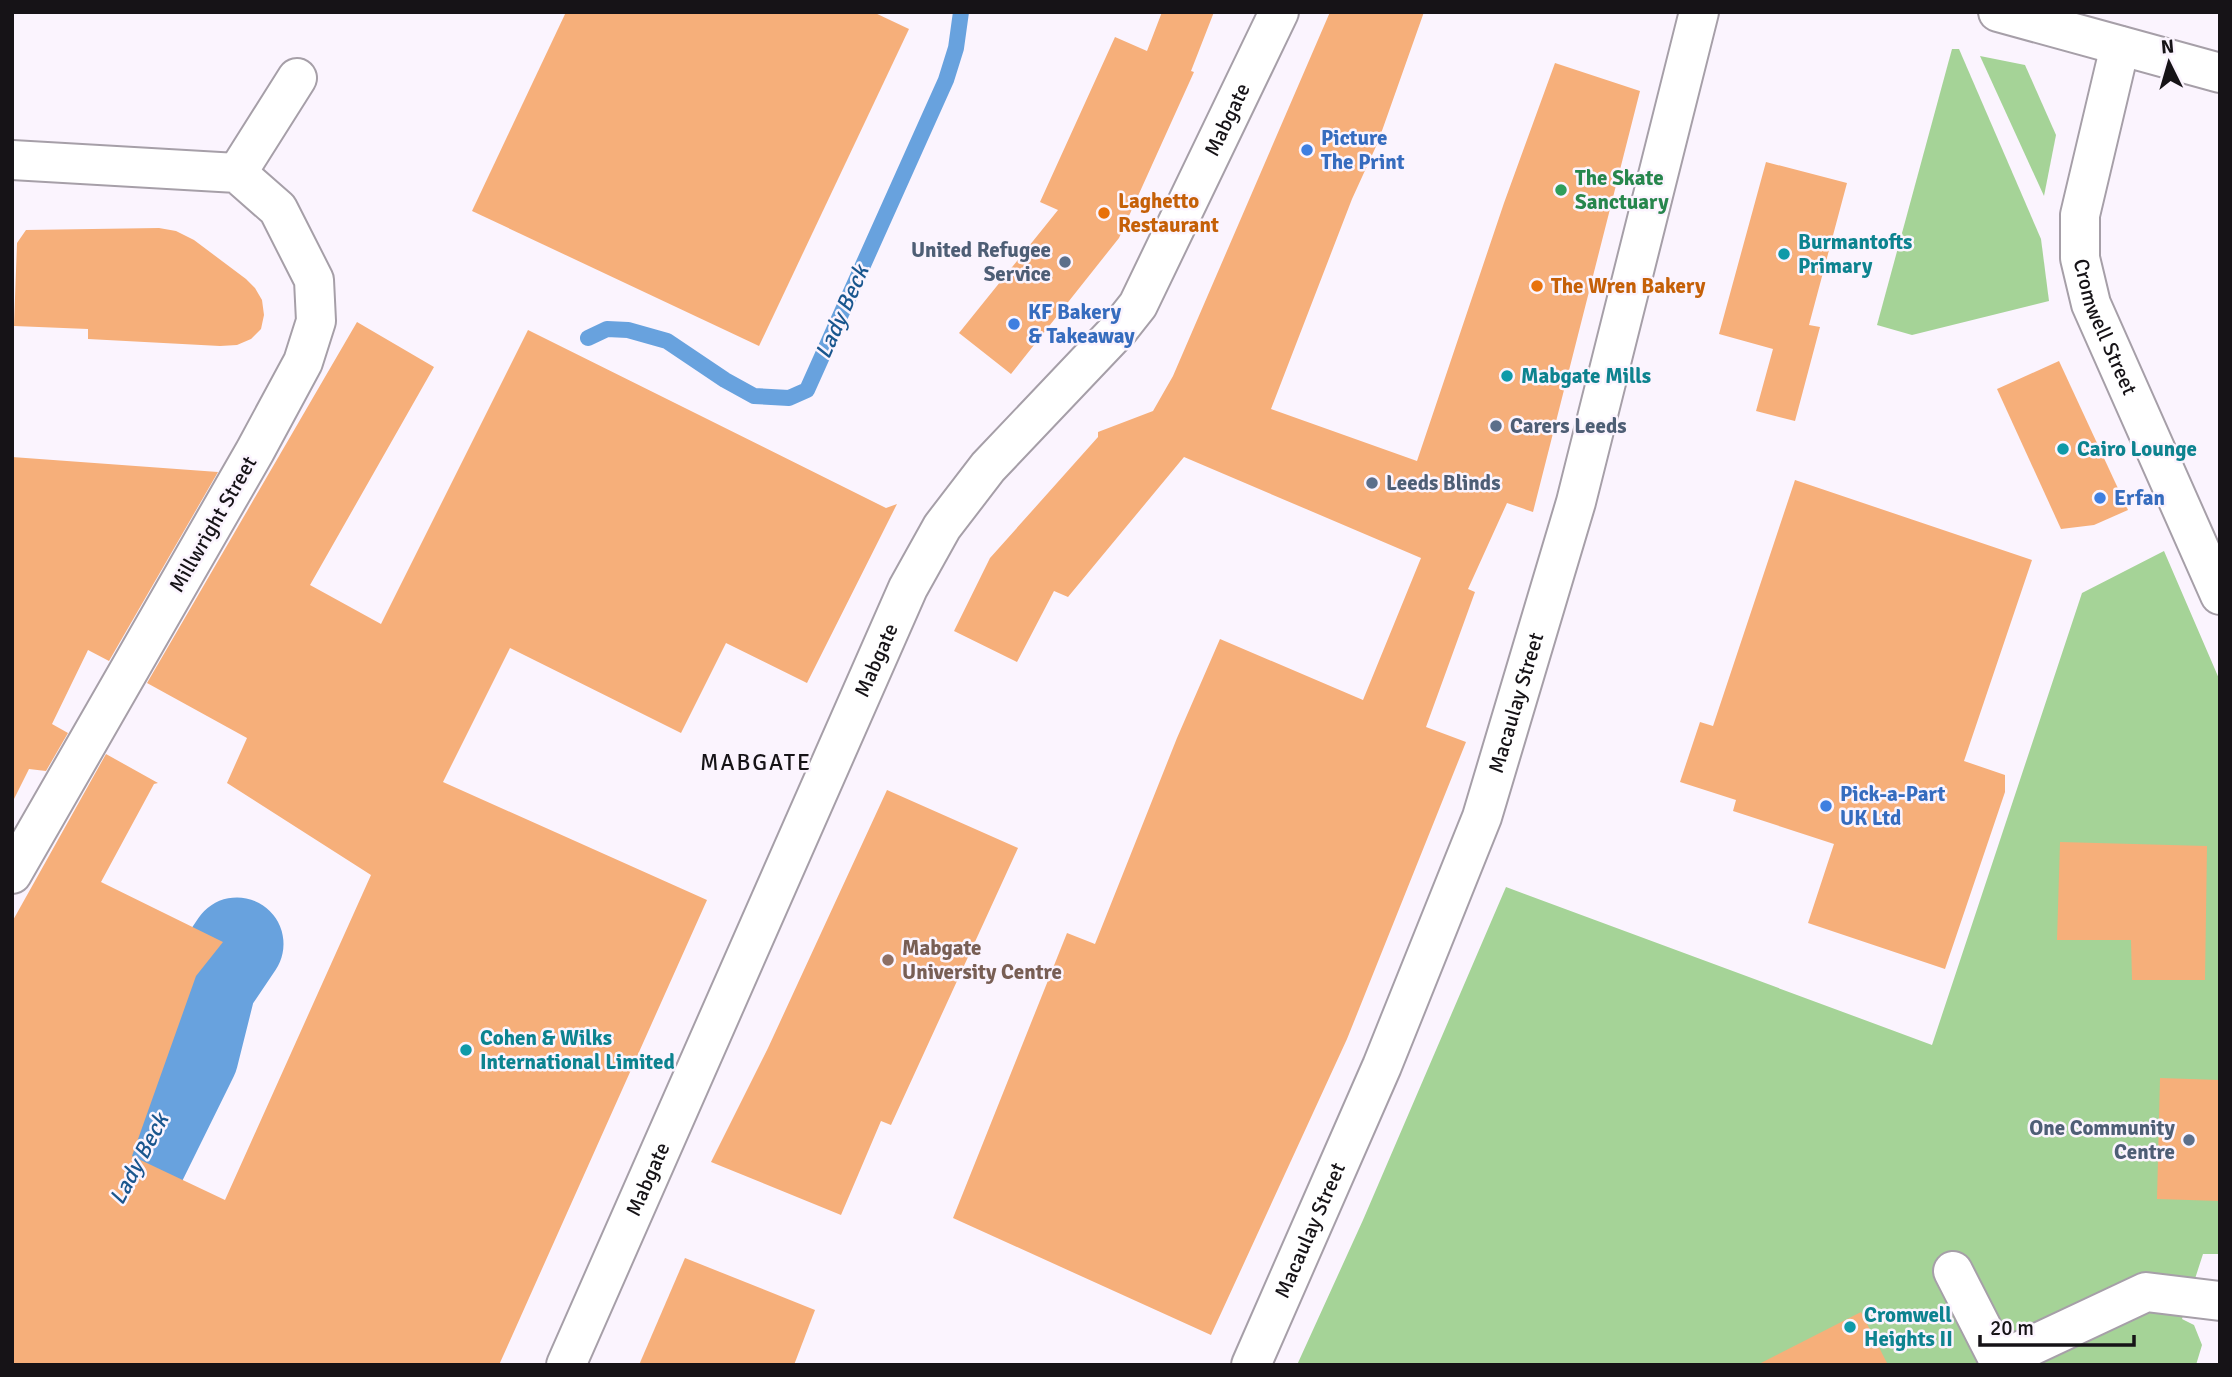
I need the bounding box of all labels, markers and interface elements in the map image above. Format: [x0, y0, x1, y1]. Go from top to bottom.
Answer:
north arrow [2134, 28, 2204, 98]
text: N [2160, 35, 2175, 60]
street label: Mabgate [1199, 79, 1256, 160]
place label: Picture The Print [1321, 125, 1405, 175]
marker: Picture The Print [1299, 142, 1315, 158]
place label: The Skate Sanctuary [1575, 165, 1669, 215]
marker: The Skate Sanctuary [1553, 182, 1569, 198]
place label: Laghetto Restaurant [1118, 188, 1219, 238]
marker: Laghetto Restaurant [1096, 205, 1112, 221]
place label: Burmantofts Primary [1798, 229, 1912, 279]
place label: United Refugee Service [911, 237, 1051, 287]
marker: Burmantofts Primary [1776, 246, 1792, 262]
marker: United Refugee Service [1057, 254, 1073, 270]
street label: Cromwell Street [2068, 256, 2143, 399]
water label: Lady Beck [809, 259, 876, 363]
place label: The Wren Bakery [1551, 273, 1706, 299]
marker: The Wren Bakery [1529, 278, 1545, 294]
place label: KF Bakery & Takeaway [1028, 299, 1135, 349]
marker: KF Bakery & Takeaway [1006, 316, 1022, 332]
place label: Mabgate Mills [1521, 363, 1651, 389]
marker: Mabgate Mills [1499, 368, 1515, 384]
place label: Carers Leeds [1510, 413, 1627, 439]
marker: Carers Leeds [1488, 418, 1504, 434]
place label: Cairo Lounge [2077, 436, 2197, 462]
marker: Cairo Lounge [2055, 441, 2071, 457]
street label: Millwright Street [164, 451, 262, 597]
place label: Leeds Blinds [1386, 470, 1500, 496]
marker: Leeds Blinds [1364, 475, 1380, 491]
place label: Erfan [2114, 485, 2165, 511]
marker: Erfan [2092, 490, 2108, 506]
street label: Mabgate [849, 619, 904, 701]
street label: Macaulay Street [1483, 629, 1549, 776]
district label: MABGATE [700, 748, 812, 777]
place label: Pick-a-Part UK Ltd [1840, 781, 1946, 831]
marker: Pick-a-Part UK Ltd [1818, 798, 1834, 814]
place label: Mabgate University Centre [902, 935, 1062, 985]
marker: Mabgate University Centre [880, 952, 896, 968]
place label: Cohen & Wilks International Limited [480, 1025, 675, 1075]
marker: Cohen & Wilks International Limited [458, 1042, 474, 1058]
water label: Lady Beck [103, 1106, 176, 1210]
place label: One Community Centre [2029, 1115, 2176, 1165]
marker: One Community Centre [2181, 1132, 2197, 1148]
street label: Mabgate [620, 1138, 675, 1220]
street label: Macaulay Street [1269, 1159, 1351, 1302]
place label: Cromwell Heights II [1864, 1302, 1953, 1352]
scale bar [1980, 1304, 2134, 1348]
text: 20 m [1990, 1315, 2034, 1341]
marker: Cromwell Heights II [1842, 1319, 1858, 1335]

